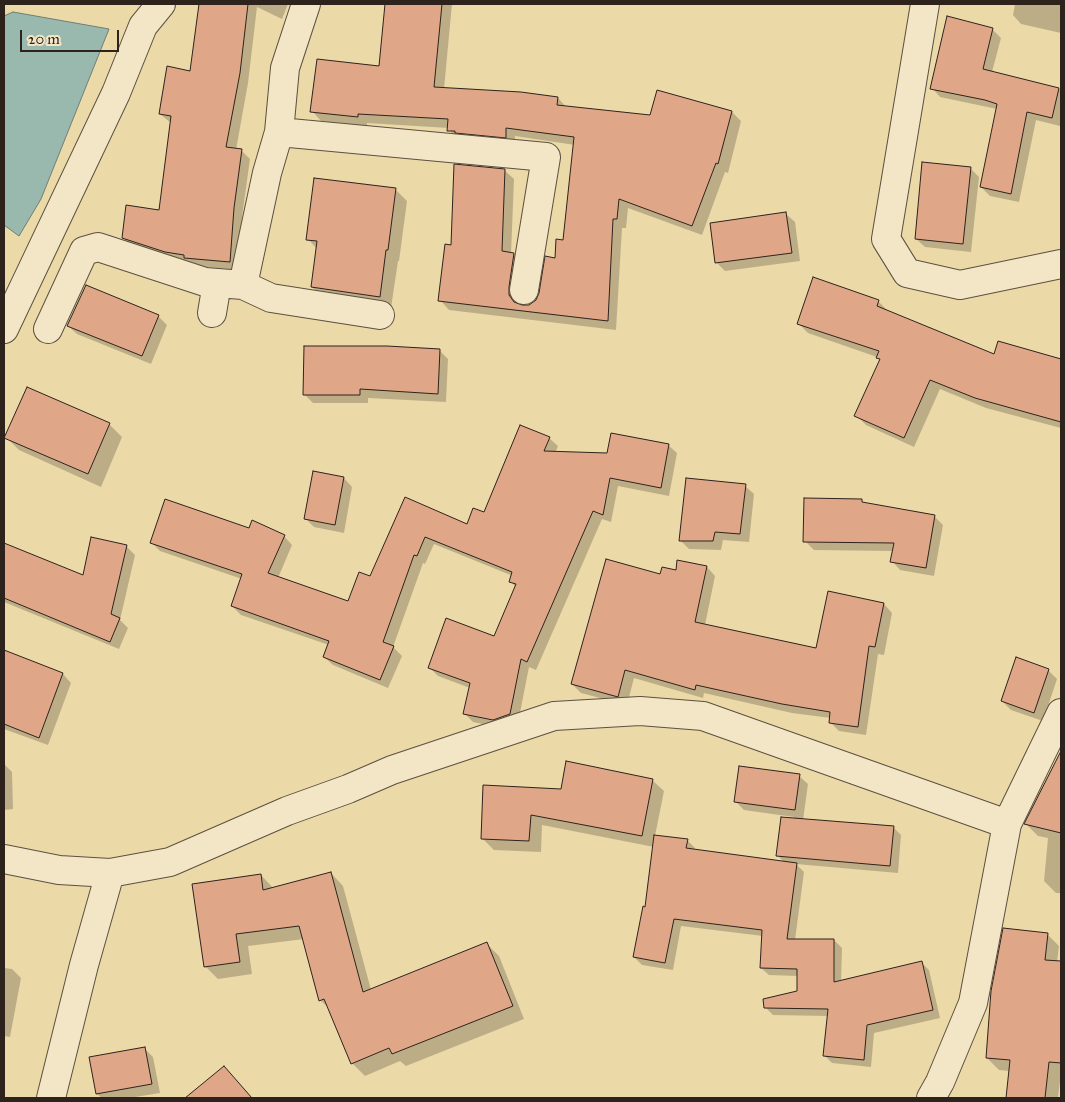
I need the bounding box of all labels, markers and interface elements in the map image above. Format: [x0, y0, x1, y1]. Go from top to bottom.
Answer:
scale bar [22, 20, 121, 52]
text: 20 m [28, 30, 60, 48]

